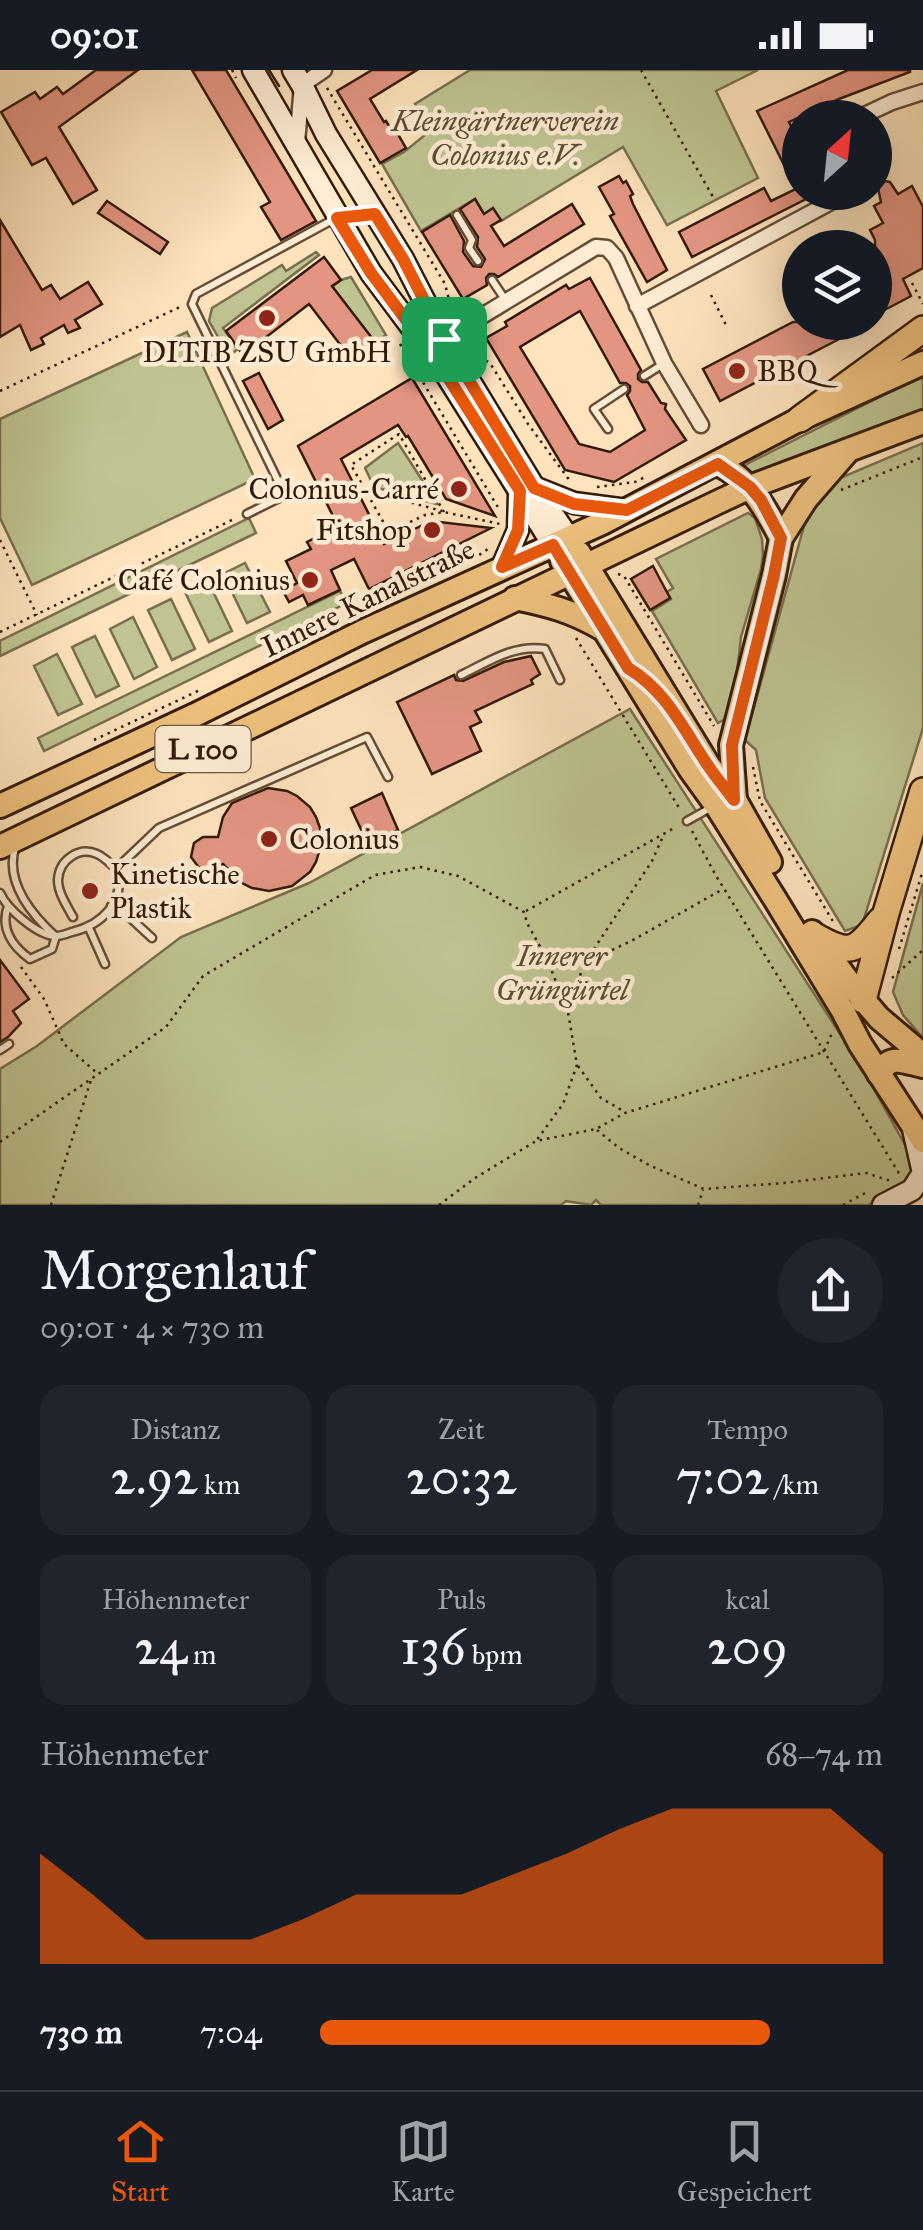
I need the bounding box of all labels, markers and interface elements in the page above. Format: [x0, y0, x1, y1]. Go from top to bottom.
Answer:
text: 09:01 [50, 12, 139, 58]
north arrow [782, 100, 892, 210]
map controls [782, 100, 892, 340]
park label: Kleingärtnerverein Colonius e.V. [389, 103, 619, 173]
button: layers [782, 230, 892, 340]
pin [402, 297, 487, 382]
marker: DITIB ZSU GmbH [256, 307, 278, 329]
icon: arrive [417, 312, 472, 367]
place label: DITIB ZSU GmbH [143, 334, 391, 370]
place label: BBQ [757, 353, 838, 389]
marker: BBQ [726, 360, 748, 382]
place label: Colonius-Carré [249, 471, 439, 507]
marker: Colonius-Carré [448, 478, 470, 500]
place label: Fitshop [316, 512, 412, 548]
marker: Fitshop [421, 519, 443, 541]
street label: Innere Kanalstraße [256, 531, 480, 665]
place label: Café Colonius [118, 562, 290, 598]
marker: Café Colonius [299, 569, 321, 591]
road number: L 100 [156, 726, 250, 772]
place label: Colonius [289, 821, 399, 857]
marker: Colonius [258, 828, 280, 850]
place label: Kinetische Plastik [110, 856, 240, 926]
marker: Kinetische Plastik [79, 880, 101, 902]
park label: Innerer Grüngürtel [496, 938, 631, 1008]
text: Morgenlauf [40, 1237, 309, 1304]
button: share [778, 1238, 883, 1343]
text: 09:01 · 4 × 730 m [40, 1308, 264, 1347]
text: Distanz [131, 1412, 220, 1447]
text: Zeit [438, 1412, 485, 1447]
text: Tempo [707, 1412, 788, 1447]
text: 2.92 [110, 1447, 198, 1508]
text: 20:32 [406, 1447, 517, 1508]
text: 7:02 [676, 1447, 769, 1508]
text: km [198, 1467, 241, 1502]
text: /km [769, 1467, 819, 1502]
text: Höhenmeter [102, 1582, 249, 1617]
text: Puls [437, 1582, 486, 1617]
text: kcal [725, 1582, 770, 1617]
text: 24 [134, 1617, 187, 1678]
text: 136 [400, 1617, 466, 1678]
text: 209 [707, 1617, 788, 1678]
text: m [187, 1637, 217, 1672]
text: bpm [466, 1637, 523, 1672]
text: Höhenmeter [40, 1735, 209, 1774]
text: 68–74 m [765, 1735, 883, 1774]
text: 730 m [40, 2013, 122, 2052]
text: 7:04 [200, 2013, 262, 2052]
tab: Start [111, 2114, 169, 2209]
tab: Karte [391, 2114, 455, 2209]
tab: Gespeichert [677, 2114, 812, 2209]

